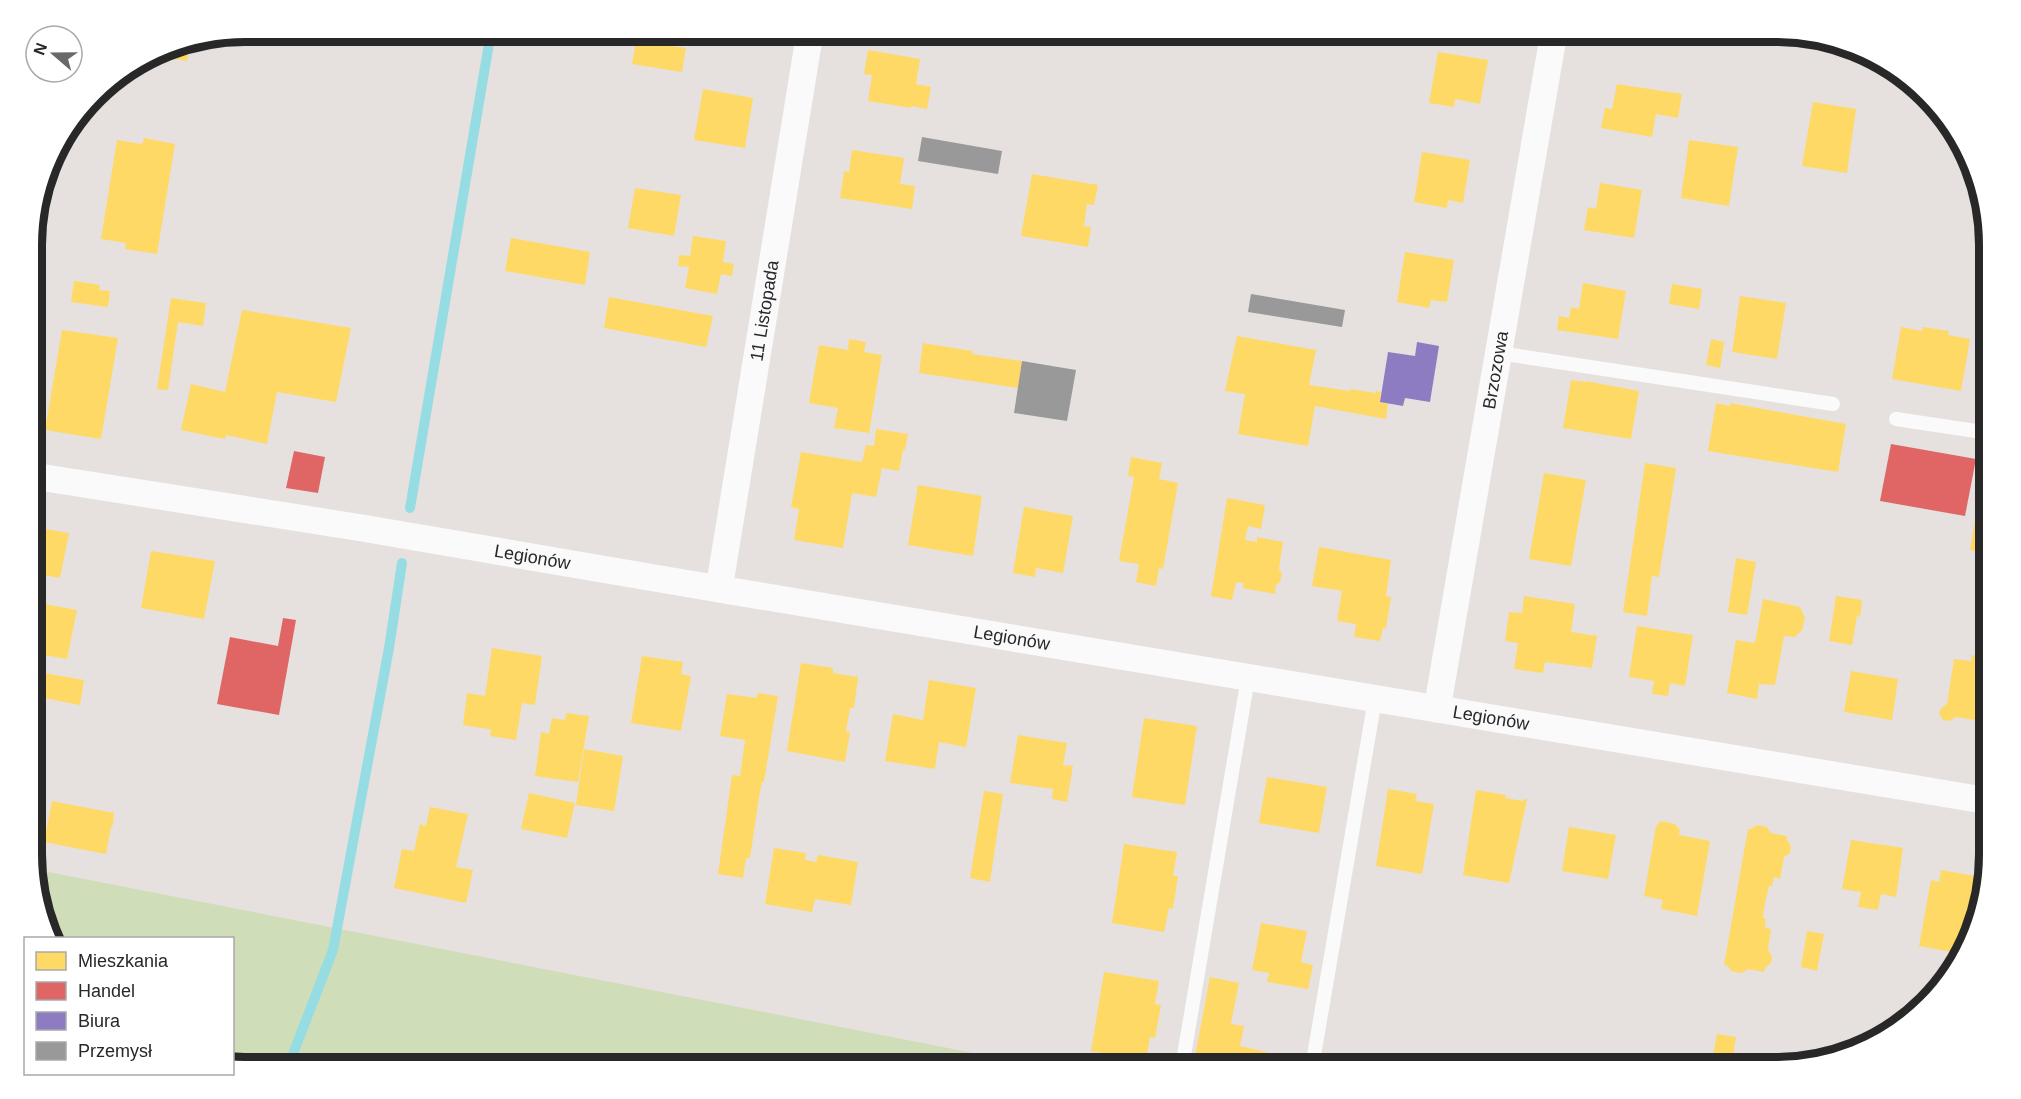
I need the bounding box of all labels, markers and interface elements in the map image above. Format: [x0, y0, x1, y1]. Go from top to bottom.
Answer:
north arrow [24, 24, 84, 84]
text: N [30, 41, 50, 57]
street label: 11 Listopada [746, 258, 783, 363]
street label: Brzozowa [1479, 328, 1512, 411]
street label: Legionów [493, 541, 573, 574]
street label: Legionów [972, 622, 1052, 654]
street label: Legionów [1451, 702, 1532, 734]
legend [24, 937, 234, 1075]
text: Mieszkania [78, 951, 169, 971]
text: Handel [78, 981, 135, 1001]
text: Biura [78, 1011, 121, 1031]
text: Przemysł [78, 1041, 152, 1061]

